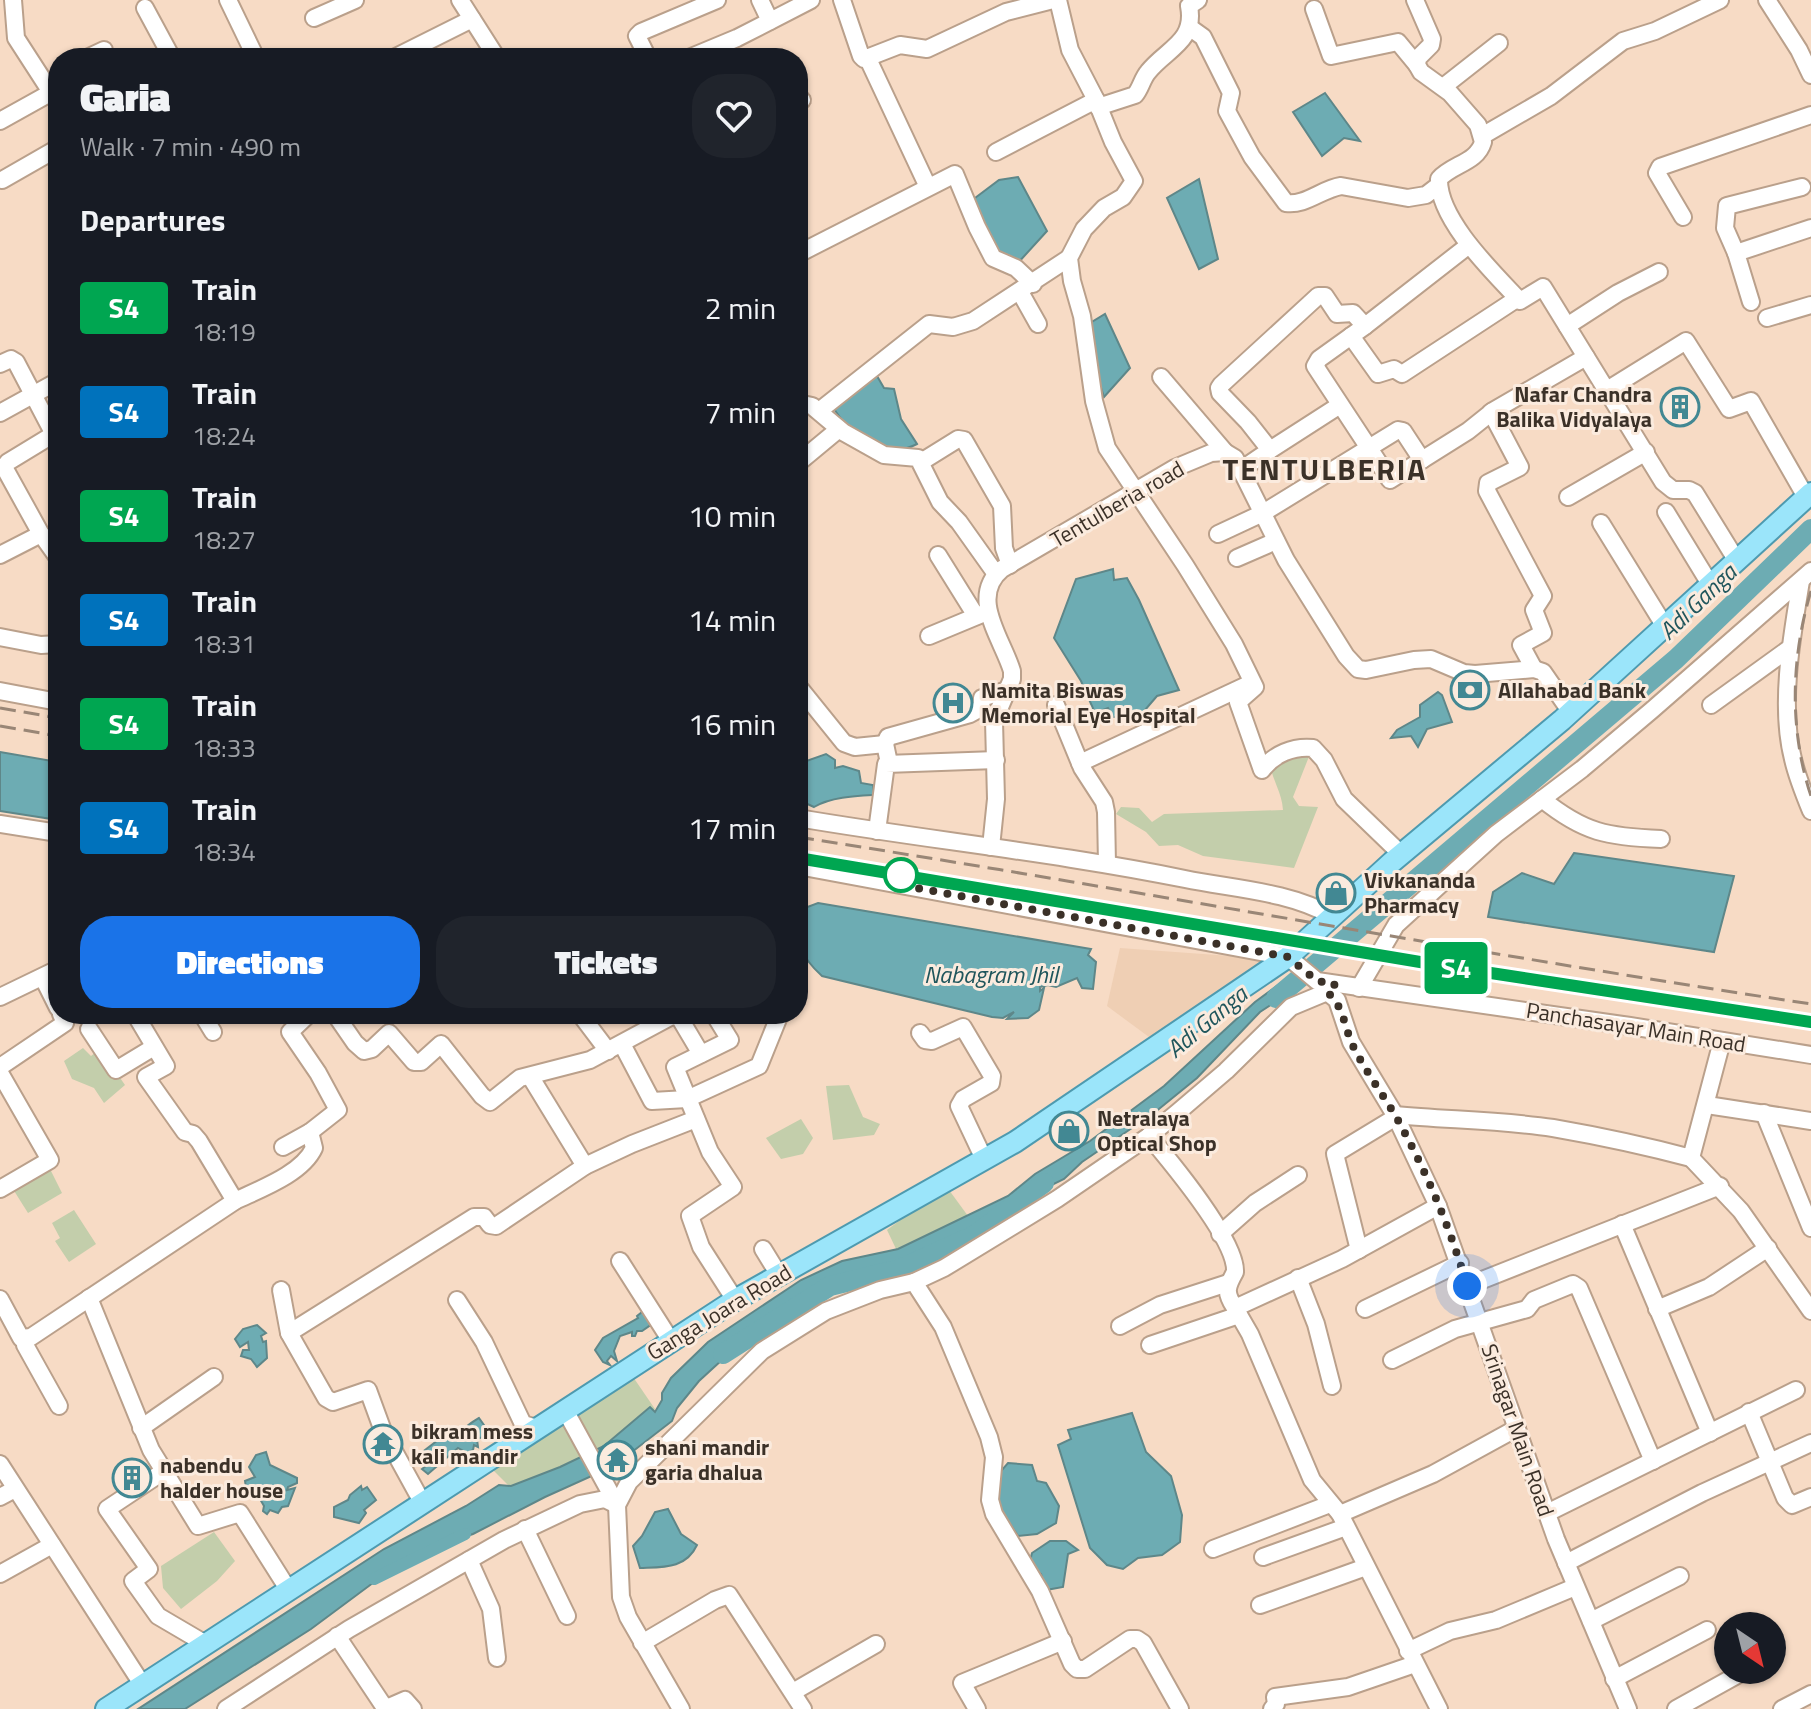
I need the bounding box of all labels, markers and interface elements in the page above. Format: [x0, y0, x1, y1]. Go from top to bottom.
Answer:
text: Garia [80, 68, 170, 126]
button: heart [692, 74, 776, 158]
text: Walk · 7 min · 490 m [80, 127, 301, 166]
text: Departures [80, 197, 225, 243]
text: Train [192, 266, 257, 312]
text: 2 min [705, 285, 776, 331]
text: S4 [109, 286, 139, 329]
text: 18:19 [192, 312, 256, 351]
text: Train [192, 370, 257, 416]
place label: Nafar Chandra Balika Vidyalaya [1496, 377, 1652, 436]
building icon: Nafar Chandra Balika Vidyalaya [1659, 386, 1701, 428]
text: 7 min [705, 389, 776, 435]
text: S4 [109, 390, 139, 433]
text: 18:24 [192, 416, 256, 455]
district label: TENTULBERIA [1223, 446, 1427, 492]
street label: Tentulberia road [1044, 452, 1190, 556]
text: Train [192, 474, 257, 520]
text: 10 min [688, 493, 776, 539]
text: S4 [109, 494, 139, 537]
text: 18:27 [192, 520, 256, 559]
water label: Adi Ganga [1650, 554, 1746, 648]
text: Train [192, 578, 257, 624]
text: 14 min [688, 597, 776, 643]
text: S4 [109, 598, 139, 641]
text: 18:31 [192, 624, 256, 663]
bank icon: Allahabad Bank [1449, 669, 1491, 711]
place label: Namita Biswas Memorial Eye Hospital [981, 673, 1196, 732]
place label: Allahabad Bank [1498, 673, 1647, 707]
text: Train [192, 682, 257, 728]
hospital icon: Namita Biswas Memorial Eye Hospital [932, 682, 974, 724]
text: 16 min [688, 701, 776, 747]
text: S4 [109, 702, 139, 745]
text: 18:33 [192, 728, 256, 767]
text: Train [192, 786, 257, 832]
text: 17 min [688, 805, 776, 851]
text: S4 [109, 806, 139, 849]
text: 18:34 [192, 832, 256, 871]
unlabelled marker [884, 858, 918, 892]
place label: Vivkananda Pharmacy [1364, 863, 1475, 922]
shop icon: Vivkananda Pharmacy [1315, 872, 1357, 914]
button: Directions [80, 916, 420, 1008]
button: Tickets [436, 916, 776, 1008]
line badge: S4 [1420, 942, 1492, 994]
text: S4 [1441, 946, 1471, 989]
water label: Nabagram Jhil [924, 956, 1061, 992]
water label: Adi Ganga [1158, 975, 1256, 1066]
street label: Panchasayar Main Road [1524, 993, 1748, 1061]
place label: Netralaya Optical Shop [1097, 1101, 1217, 1160]
shop icon: Netralaya Optical Shop [1048, 1110, 1090, 1152]
street label: Ganga Joara Road [640, 1255, 798, 1369]
your location [1447, 1266, 1487, 1306]
street label: Srinagar Main Road [1473, 1339, 1563, 1521]
place label: bikram mess kali mandir [411, 1414, 533, 1473]
temple icon: bikram mess kali mandir [362, 1423, 404, 1465]
place label: shani mandir garia dhalua [645, 1430, 769, 1489]
temple icon: shani mandir garia dhalua [596, 1439, 638, 1481]
place label: nabendu halder house [160, 1448, 283, 1507]
building icon: nabendu halder house [111, 1457, 153, 1499]
north arrow [1714, 1612, 1786, 1684]
map controls [1714, 1612, 1786, 1684]

